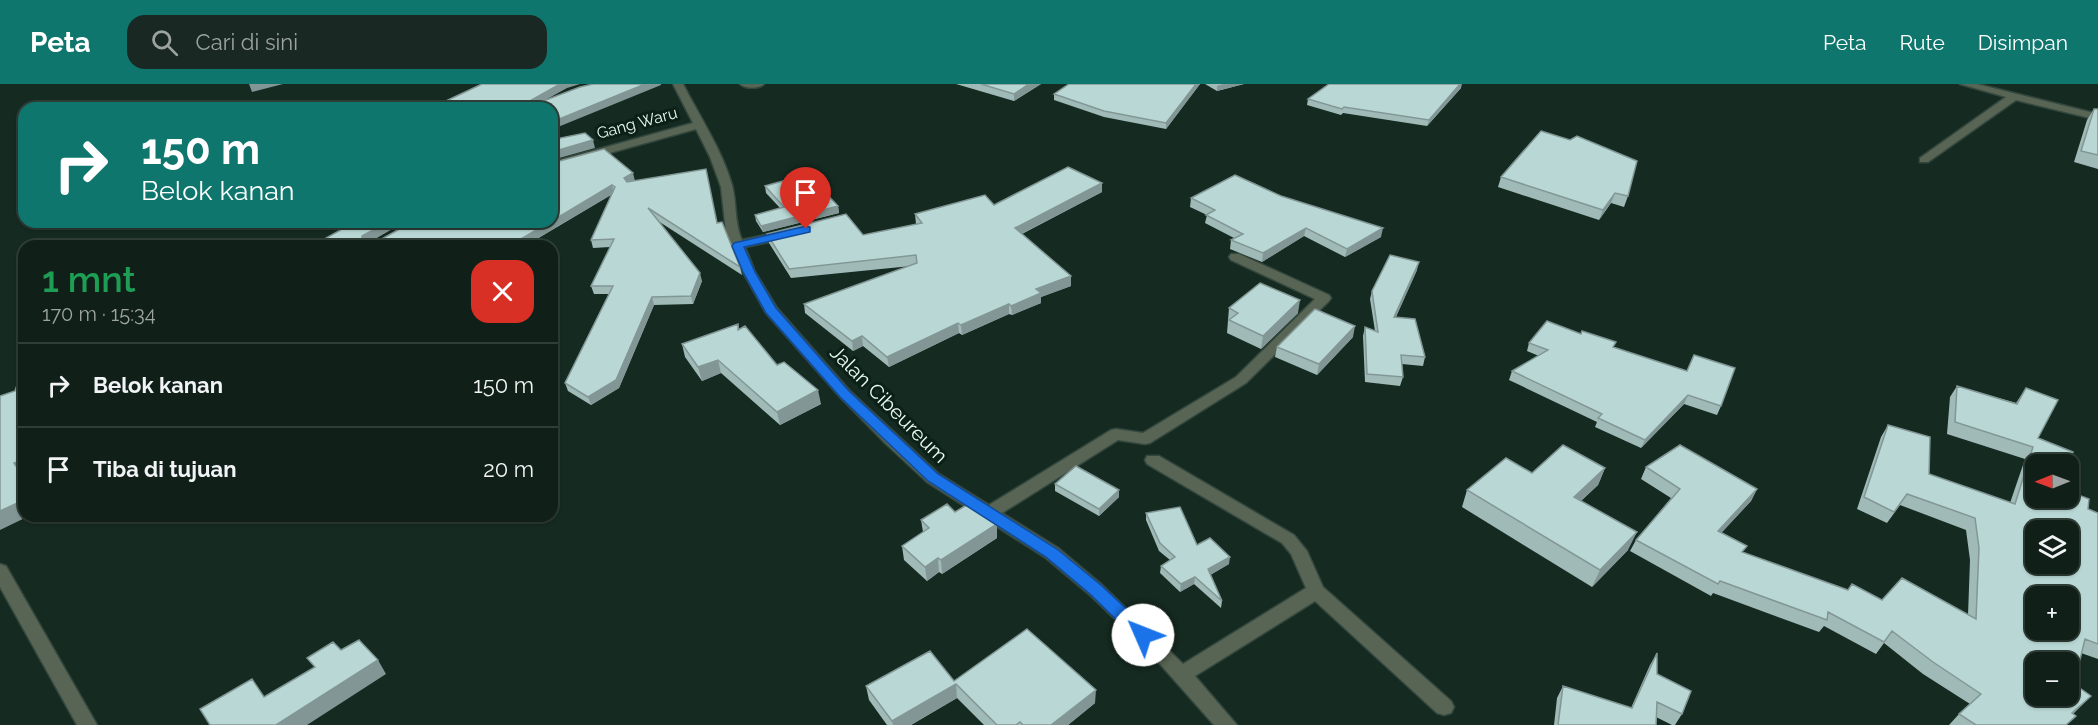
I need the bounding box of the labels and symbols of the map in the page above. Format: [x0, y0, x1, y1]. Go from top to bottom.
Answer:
street label: Gang Waru [595, 103, 679, 143]
pin [780, 167, 831, 229]
street label: Jalan Cibeureum [825, 340, 953, 468]
north arrow [2025, 454, 2079, 508]
position arrow [1111, 603, 1175, 667]

